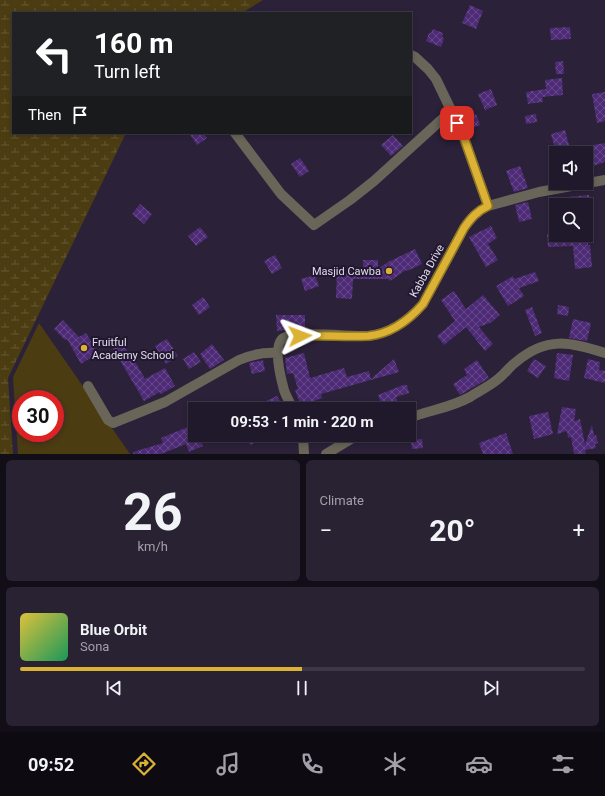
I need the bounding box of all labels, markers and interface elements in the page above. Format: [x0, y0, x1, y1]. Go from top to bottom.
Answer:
text: 160 m [94, 27, 173, 60]
icon: left [28, 28, 80, 80]
text: Turn left [94, 61, 160, 82]
icon: arrive [69, 104, 91, 126]
text: Then [28, 106, 61, 124]
pin [440, 106, 474, 140]
icon: arrive [446, 112, 468, 134]
map controls [549, 146, 593, 242]
button: sound [549, 146, 593, 190]
button: search [549, 198, 593, 242]
street label: Kabba Drive [407, 242, 447, 300]
place label: Masjid Cawba [312, 265, 381, 278]
marker: Masjid Cawba [384, 266, 394, 276]
position arrow [279, 315, 321, 357]
place label: Fruitful Academy School [92, 336, 174, 362]
marker: Fruitful Academy School [79, 343, 89, 353]
speed limit sign: 30 [12, 390, 64, 442]
text: 09:53 · 1 min · 220 m [231, 413, 373, 431]
text: 26 [123, 482, 183, 543]
text: Climate [320, 493, 364, 508]
text: 20° [429, 513, 475, 548]
text: − [320, 518, 332, 543]
text: + [573, 518, 585, 543]
text: km/h [137, 539, 168, 554]
text: Blue Orbit [80, 621, 147, 639]
text: Sona [80, 639, 109, 654]
icon: previous [103, 677, 125, 699]
icon: pause [291, 677, 313, 699]
icon: next [480, 677, 502, 699]
icon: directions [130, 750, 158, 778]
icon: music [214, 750, 242, 778]
icon: phone [298, 750, 326, 778]
icon: climate [381, 750, 409, 778]
icon: car [465, 750, 493, 778]
icon: filters [549, 750, 577, 778]
text: 09:52 [28, 754, 74, 775]

